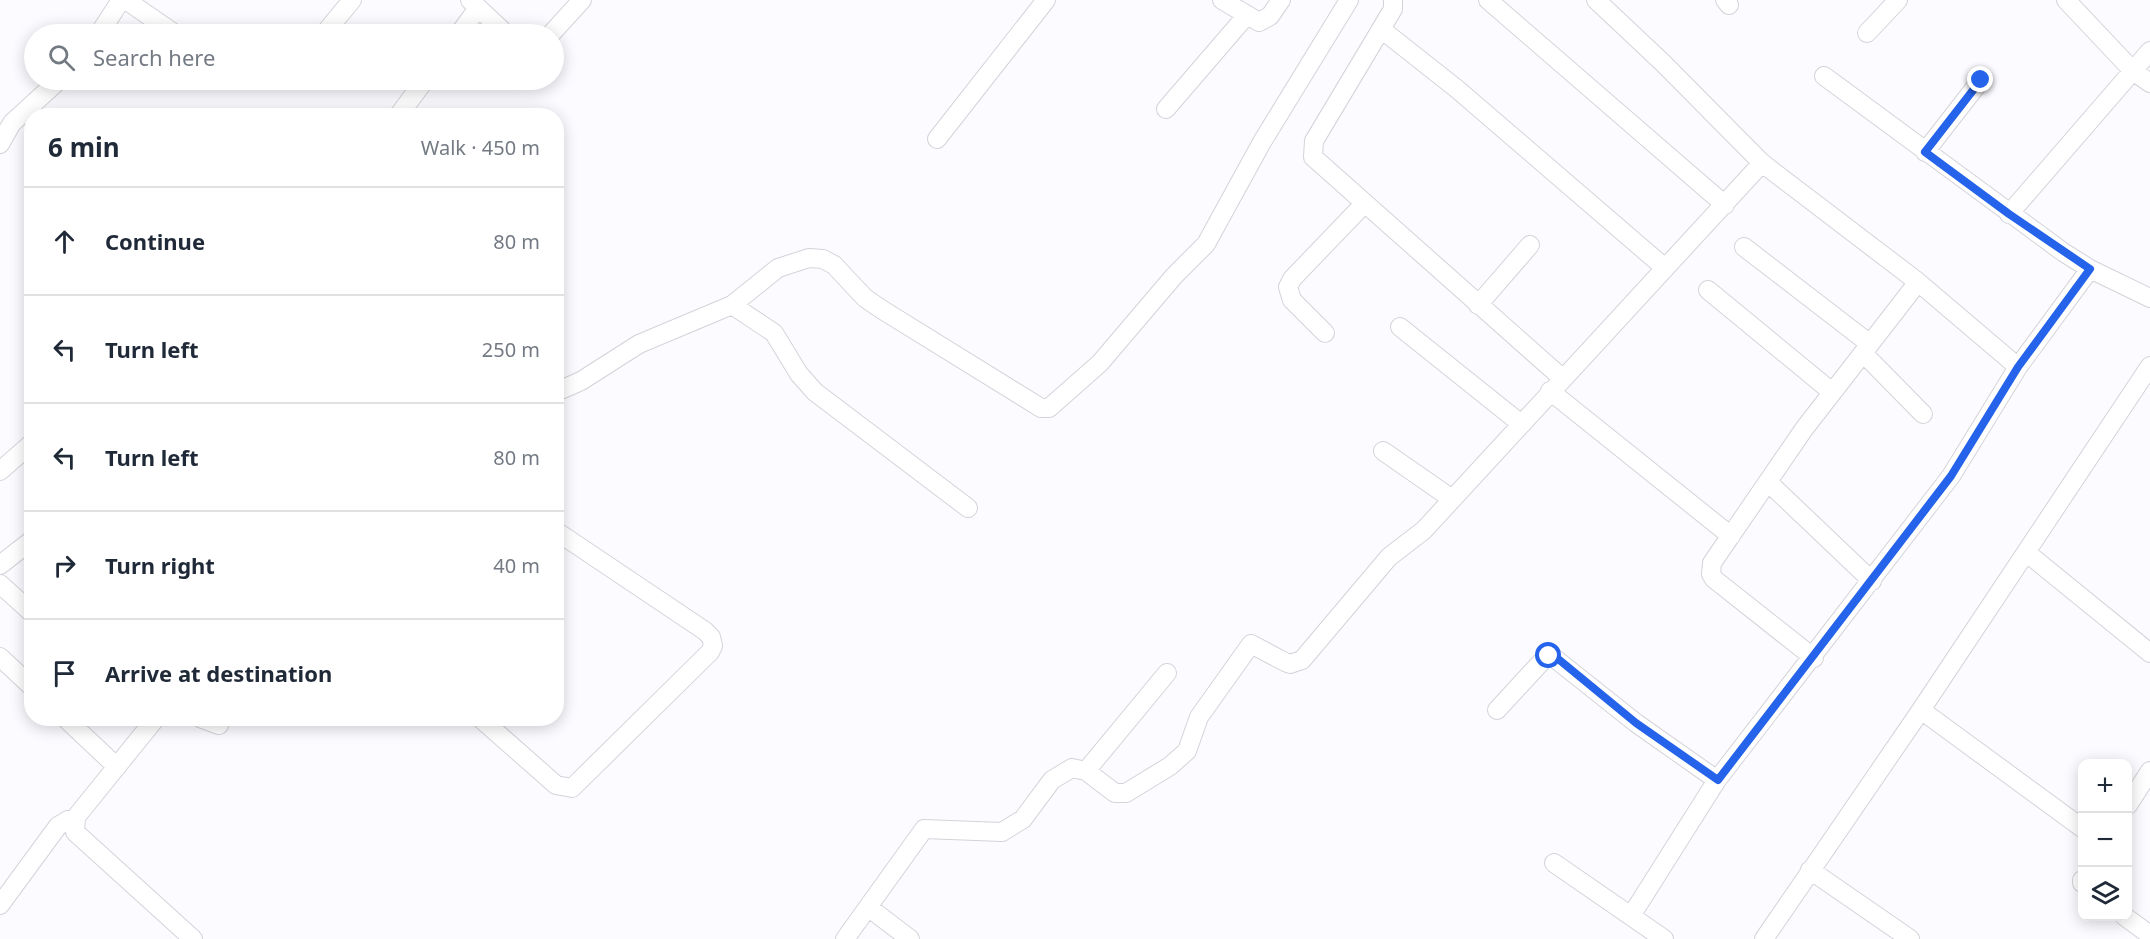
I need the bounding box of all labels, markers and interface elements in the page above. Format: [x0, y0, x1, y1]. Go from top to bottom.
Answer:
search box [24, 24, 564, 90]
icon: search [45, 41, 78, 74]
text: Search here [93, 42, 215, 72]
route end [1967, 66, 1993, 92]
text: 6 min [48, 129, 120, 165]
text: Walk · 450 m [421, 134, 540, 161]
icon: ahead [48, 225, 81, 258]
text: Continue [105, 226, 205, 256]
text: 80 m [493, 228, 540, 255]
icon: left [48, 333, 81, 366]
text: Turn left [105, 334, 199, 364]
text: 250 m [482, 336, 540, 363]
icon: left [48, 441, 81, 474]
text: Turn left [105, 442, 199, 472]
text: 80 m [493, 444, 540, 471]
icon: right [48, 549, 81, 582]
text: Turn right [105, 550, 215, 580]
text: 40 m [493, 552, 540, 579]
route start [1535, 642, 1561, 668]
icon: arrive [48, 657, 81, 690]
text: Arrive at destination [105, 658, 332, 688]
map controls [2078, 759, 2132, 921]
button: + [2078, 759, 2132, 813]
button: − [2078, 813, 2132, 867]
button: layers [2078, 867, 2132, 921]

